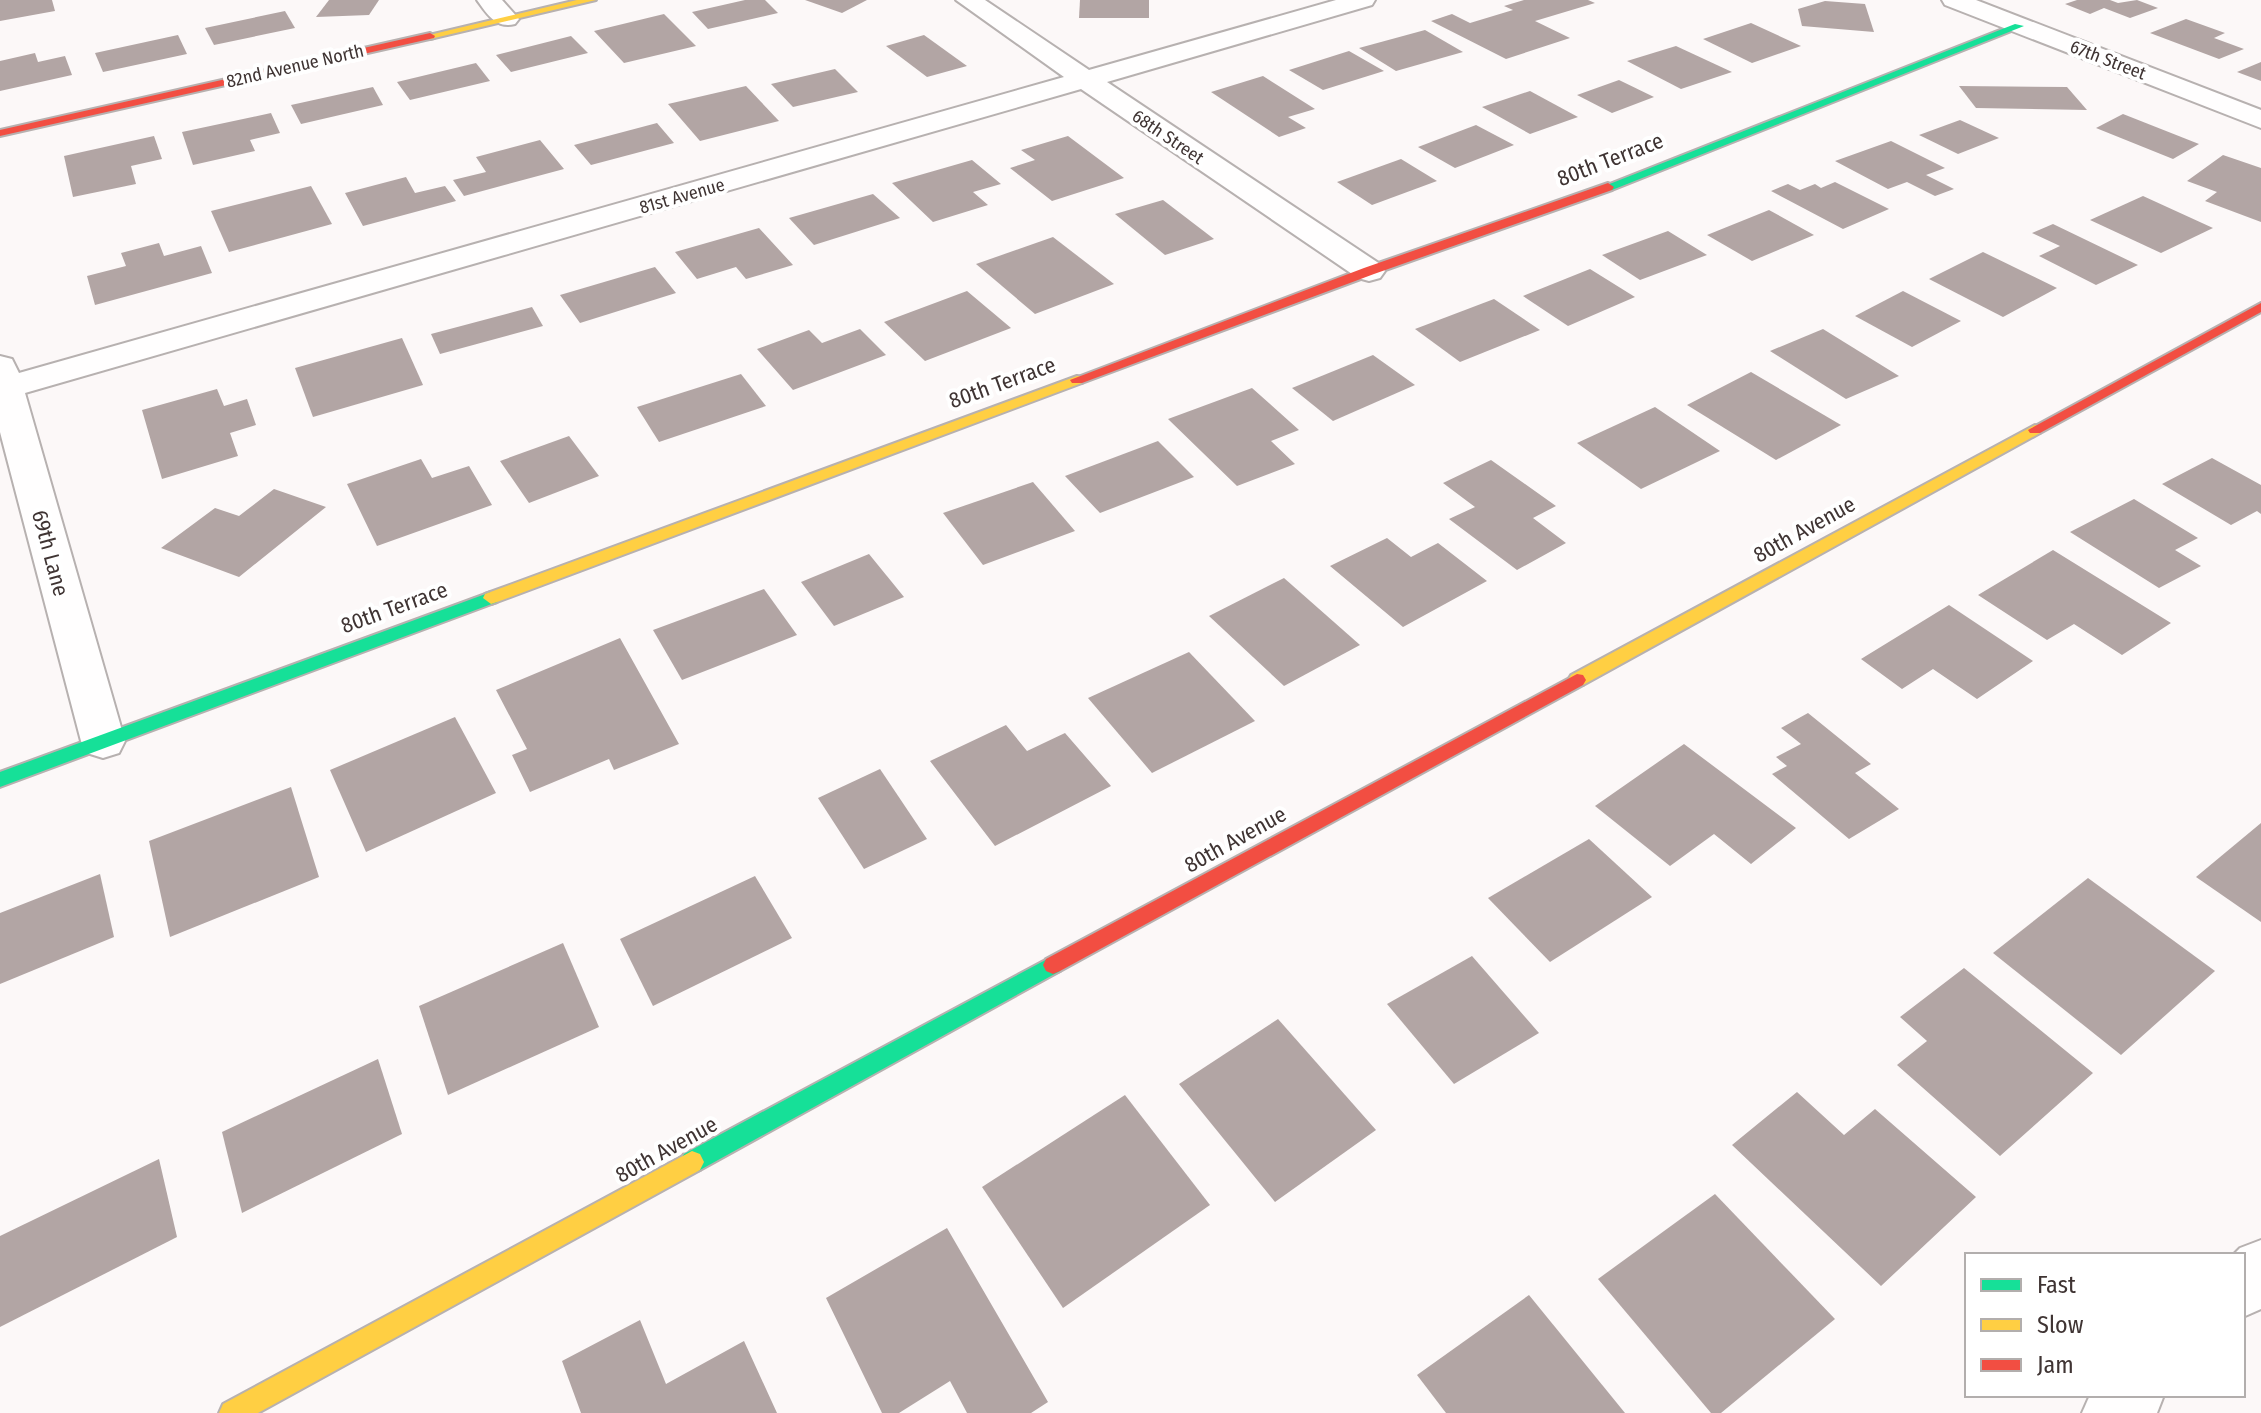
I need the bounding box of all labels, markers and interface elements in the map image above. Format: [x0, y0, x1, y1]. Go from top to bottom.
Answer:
street label: 67th Street [2067, 35, 2149, 85]
street label: 82nd Avenue North [224, 39, 366, 93]
street label: 68th Street [1128, 105, 1208, 169]
street label: 80th Terrace [1553, 127, 1667, 192]
street label: 81st Avenue [637, 173, 727, 219]
street label: 80th Terrace [945, 351, 1059, 414]
street label: 80th Avenue [1748, 490, 1860, 569]
street label: 69th Lane [26, 507, 75, 599]
street label: 80th Terrace [337, 576, 451, 639]
street label: 80th Avenue [1179, 800, 1291, 879]
street label: 80th Avenue [610, 1110, 722, 1189]
legend [1965, 1253, 2245, 1397]
text: Fast [2037, 1271, 2076, 1299]
text: Slow [2037, 1311, 2084, 1339]
text: Jam [2037, 1351, 2074, 1379]

